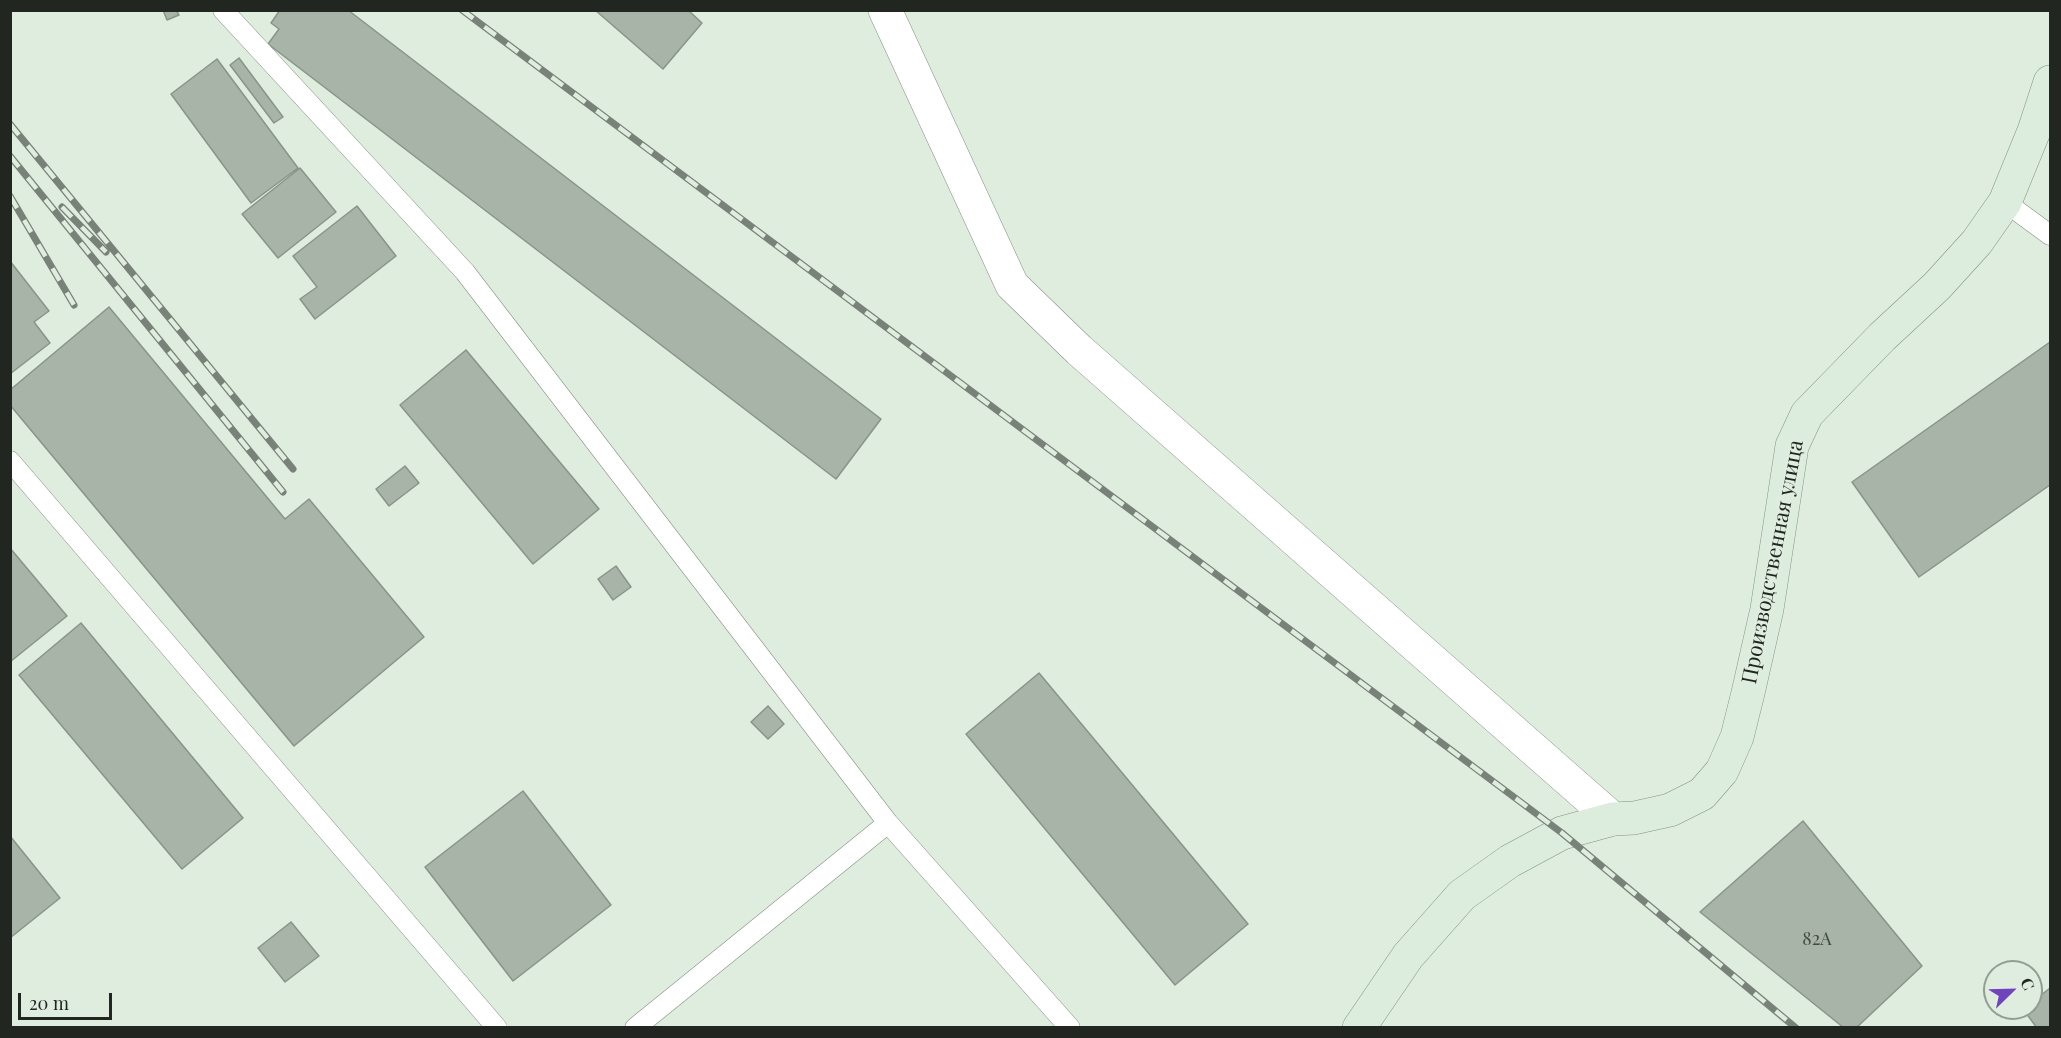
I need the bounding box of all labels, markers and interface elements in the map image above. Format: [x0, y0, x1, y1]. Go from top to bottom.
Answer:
street label: Производственная улица [1737, 438, 1809, 686]
house number: 82А [1802, 928, 1832, 950]
north arrow [1983, 960, 2043, 1020]
text: С [2016, 974, 2040, 993]
scale bar [21, 981, 116, 1019]
text: 20 m [29, 991, 69, 1015]

